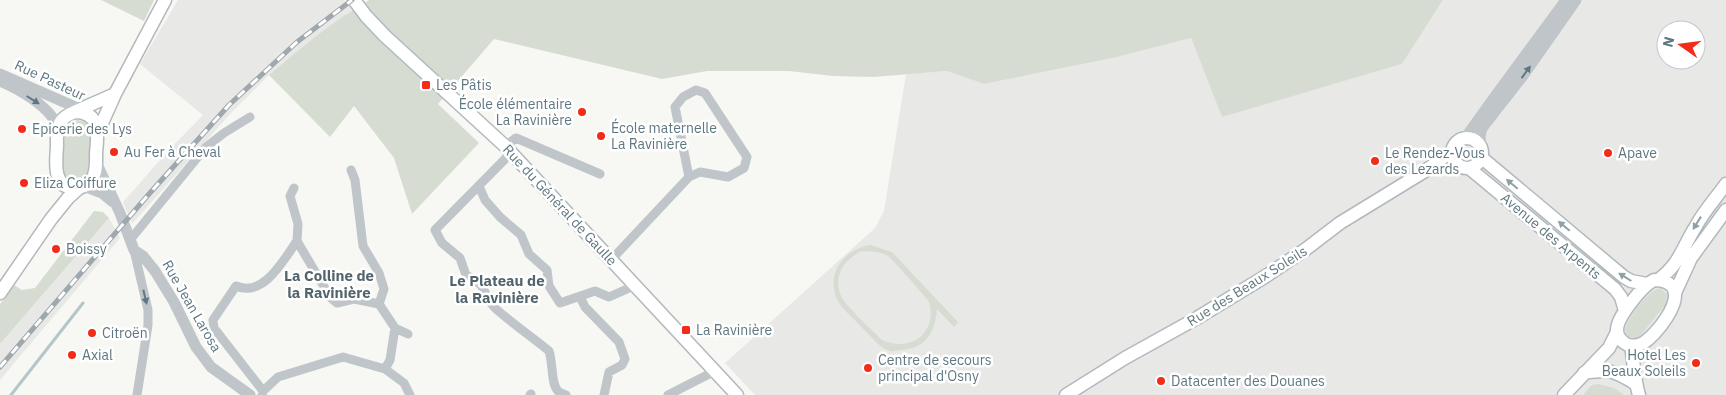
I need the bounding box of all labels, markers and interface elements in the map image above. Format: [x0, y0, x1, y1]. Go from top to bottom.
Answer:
north arrow [1656, 20, 1706, 70]
text: N [1658, 35, 1678, 49]
street label: Rue Pasteur [12, 56, 88, 104]
one-way arrow [1521, 65, 1531, 79]
place label: Les Pâtis [436, 76, 492, 94]
marker: Les Pâtis [420, 79, 432, 91]
place label: École élémentaire La Ravinière [459, 94, 572, 129]
one-way arrow [27, 96, 40, 105]
marker: École élémentaire La Ravinière [576, 106, 588, 118]
place label: École maternelle La Ravinière [611, 118, 717, 153]
place label: Epicerie des Lys [32, 120, 132, 138]
marker: Epicerie des Lys [16, 123, 28, 135]
marker: École maternelle La Ravinière [595, 130, 607, 142]
street label: Rue du Général de Gaulle [499, 141, 621, 270]
place label: Au Fer à Cheval [124, 143, 221, 161]
place label: Le Rendez-Vous des Lezards [1385, 144, 1485, 178]
place label: Apave [1618, 144, 1657, 162]
marker: Au Fer à Cheval [108, 146, 120, 158]
marker: Apave [1602, 147, 1614, 159]
marker: Le Rendez-Vous des Lezards [1369, 155, 1381, 167]
place label: Eliza Coiffure [34, 174, 117, 192]
marker: Eliza Coiffure [18, 177, 30, 189]
one-way arrow [1506, 179, 1518, 190]
street label: Avenue des Arpents [1497, 189, 1605, 283]
one-way arrow [1693, 217, 1702, 230]
one-way arrow [1558, 221, 1570, 232]
place label: Boissy [66, 240, 107, 258]
street label: Rue des Beaux Soleils [1184, 242, 1310, 330]
marker: Boissy [50, 243, 62, 255]
street label: Rue Jean Larosa [158, 257, 226, 356]
district label: La Colline de la Ravinière [284, 266, 374, 302]
district label: Le Plateau de la Ravinière [449, 271, 545, 307]
one-way arrow [1619, 272, 1632, 281]
one-way arrow [141, 290, 149, 305]
place label: La Ravinière [696, 321, 773, 339]
place label: Citroën [102, 324, 148, 342]
marker: La Ravinière [680, 324, 692, 336]
marker: Citroën [86, 327, 98, 339]
place label: Axial [82, 346, 113, 364]
place label: Hotel Les Beaux Soleils [1602, 346, 1686, 380]
marker: Axial [66, 349, 78, 361]
place label: Centre de secours principal d'Osny [878, 351, 992, 385]
marker: Hotel Les Beaux Soleils [1690, 357, 1702, 369]
marker: Centre de secours principal d'Osny [862, 362, 874, 374]
place label: Datacenter des Douanes [1171, 372, 1325, 390]
marker: Datacenter des Douanes [1155, 375, 1167, 387]

